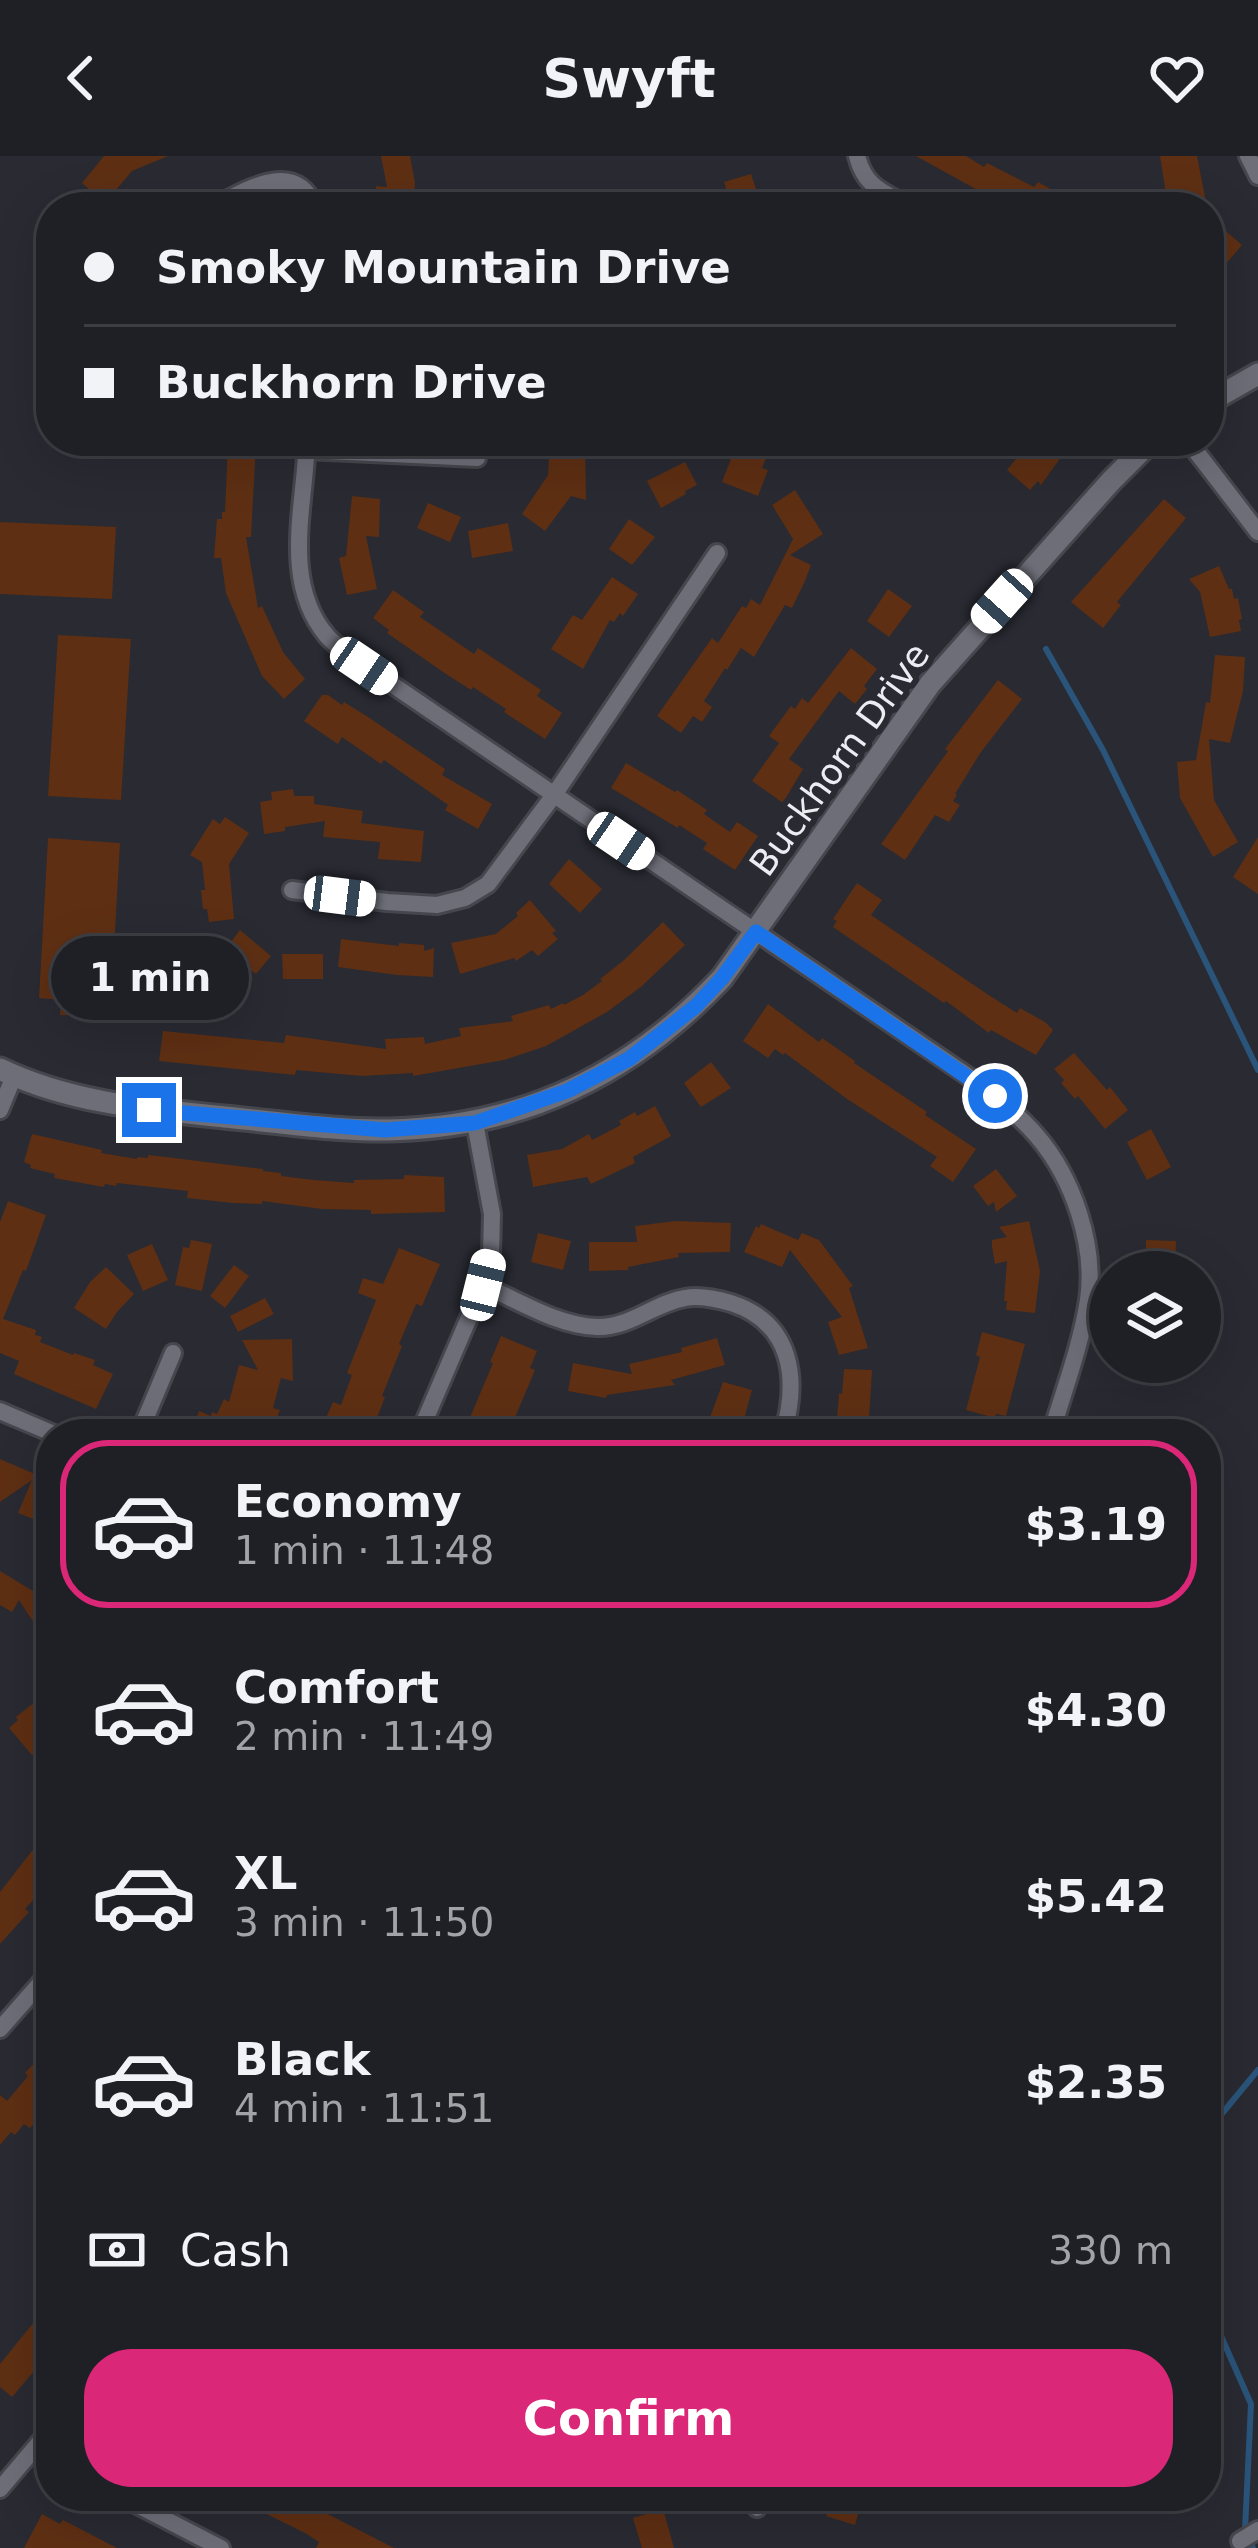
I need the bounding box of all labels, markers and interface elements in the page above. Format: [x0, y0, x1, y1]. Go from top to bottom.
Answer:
icon: back [48, 45, 114, 111]
icon: heart [1144, 45, 1210, 111]
text: Swyft [542, 47, 716, 110]
text: Smoky Mountain Drive [156, 241, 731, 294]
text: Buckhorn Drive [156, 356, 547, 409]
car [965, 562, 1039, 640]
car [324, 631, 404, 701]
street label: Buckhorn Drive [741, 635, 938, 884]
car [581, 806, 661, 876]
car [302, 874, 378, 918]
callout: 1 min [50, 936, 248, 1020]
text: 1 min [89, 955, 211, 1000]
route start [968, 1069, 1022, 1123]
route end [122, 1083, 176, 1137]
car [457, 1246, 509, 1324]
map controls [1089, 1251, 1221, 1383]
button: layers [1089, 1251, 1221, 1383]
icon: car [90, 1470, 198, 1578]
text: Economy [234, 1475, 462, 1528]
text: $3.19 [1025, 1498, 1167, 1551]
text: 1 min · 11:48 [234, 1528, 494, 1573]
icon: car [90, 1656, 198, 1764]
text: Comfort [234, 1661, 439, 1714]
text: $4.30 [1025, 1684, 1167, 1737]
text: 2 min · 11:49 [234, 1714, 494, 1759]
icon: car [90, 1842, 198, 1950]
text: XL [234, 1847, 297, 1900]
text: $5.42 [1025, 1870, 1167, 1923]
text: 3 min · 11:50 [234, 1900, 494, 1945]
icon: car [90, 2028, 198, 2136]
text: Black [234, 2033, 371, 2086]
text: $2.35 [1025, 2056, 1167, 2109]
text: 4 min · 11:51 [234, 2086, 494, 2131]
icon: cash [84, 2217, 150, 2283]
text: Cash [180, 2224, 291, 2277]
text: 330 m [1048, 2228, 1173, 2273]
button: Confirm [84, 2349, 1173, 2487]

